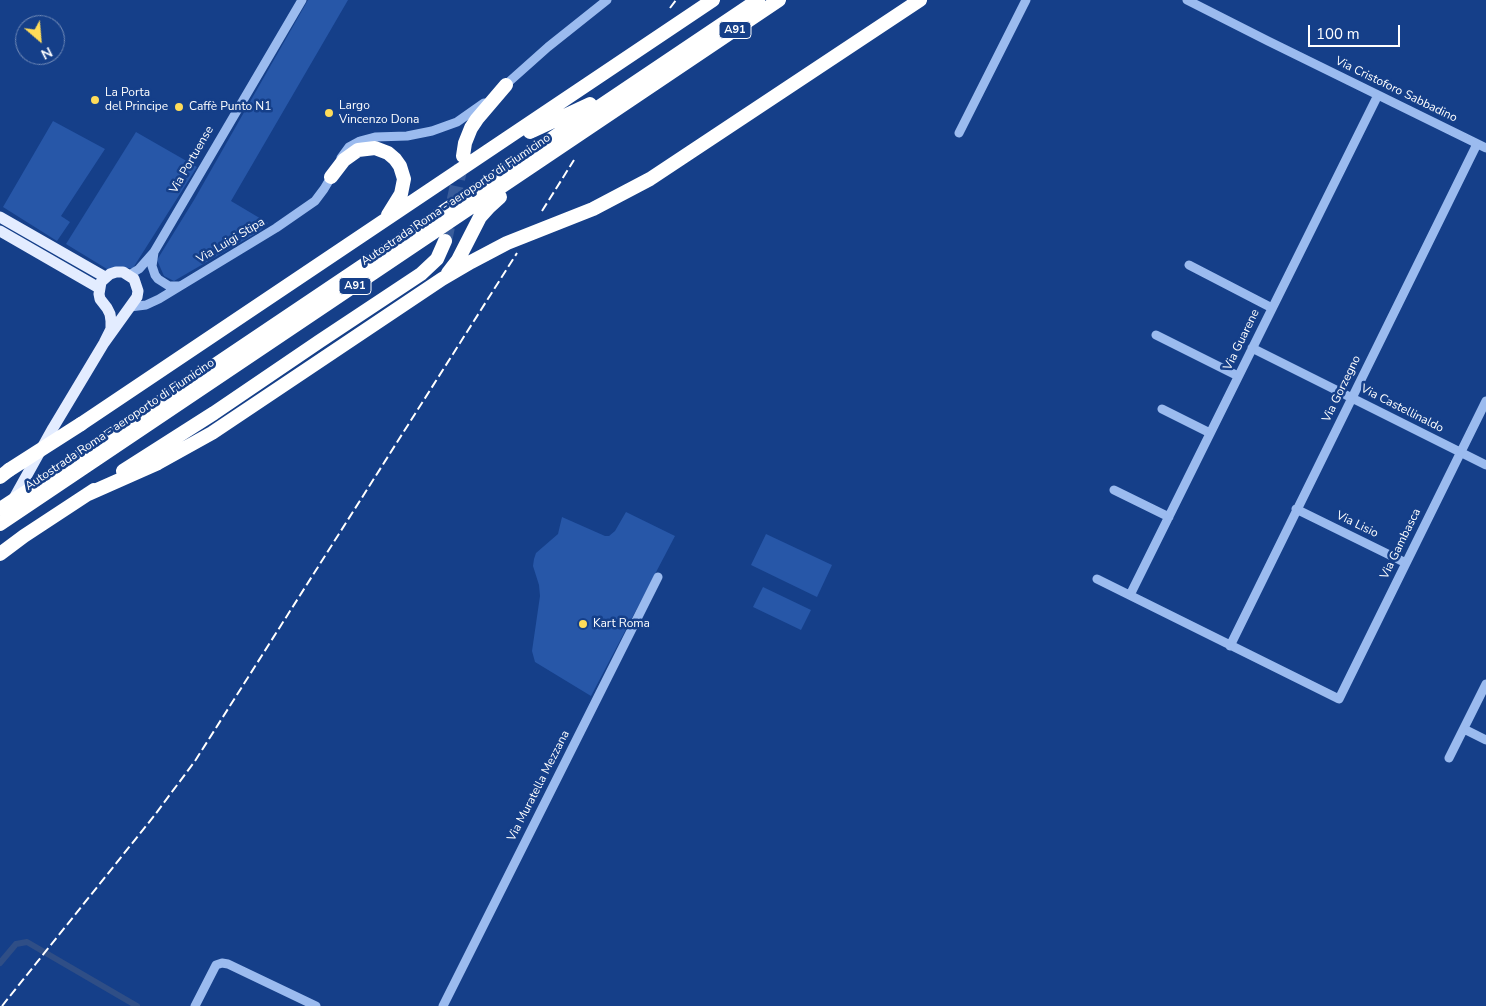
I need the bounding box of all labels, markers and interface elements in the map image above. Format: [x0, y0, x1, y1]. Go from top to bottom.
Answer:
north arrow [15, 15, 65, 65]
scale bar [1311, 15, 1404, 47]
road number: A91 [719, 22, 751, 38]
text: 100 m [1316, 24, 1360, 44]
text: N [38, 42, 56, 64]
street label: Via Cristoforo Sabbadino [1333, 54, 1459, 126]
place label: La Porta del Principe [105, 86, 168, 114]
marker: La Porta del Principe [89, 94, 101, 106]
place label: Largo Vincenzo Dona [339, 99, 419, 127]
place label: Caffè Punto N1 [189, 100, 271, 114]
marker: Caffè Punto N1 [173, 101, 185, 113]
marker: Largo Vincenzo Dona [323, 107, 335, 119]
street label: Via Portuense [167, 124, 217, 196]
street label: Autostrada Roma - aeroporto di Fiumicino [359, 131, 553, 269]
street label: Via Luigi Stipa [194, 215, 268, 267]
road number: A91 [339, 278, 371, 294]
street label: Via Guarene [1221, 307, 1263, 373]
street label: Via Gorzegno [1320, 353, 1364, 425]
street label: Autostrada Roma - aeroporto di Fiumicino [23, 356, 217, 494]
street label: Via Castellinaldo [1358, 382, 1446, 436]
street label: Via Gambasca [1378, 506, 1424, 582]
street label: Via Lisio [1334, 509, 1380, 541]
place label: Kart Roma [593, 617, 650, 631]
marker: Kart Roma [577, 618, 589, 630]
street label: Via Muratella Mezzana [505, 728, 573, 844]

